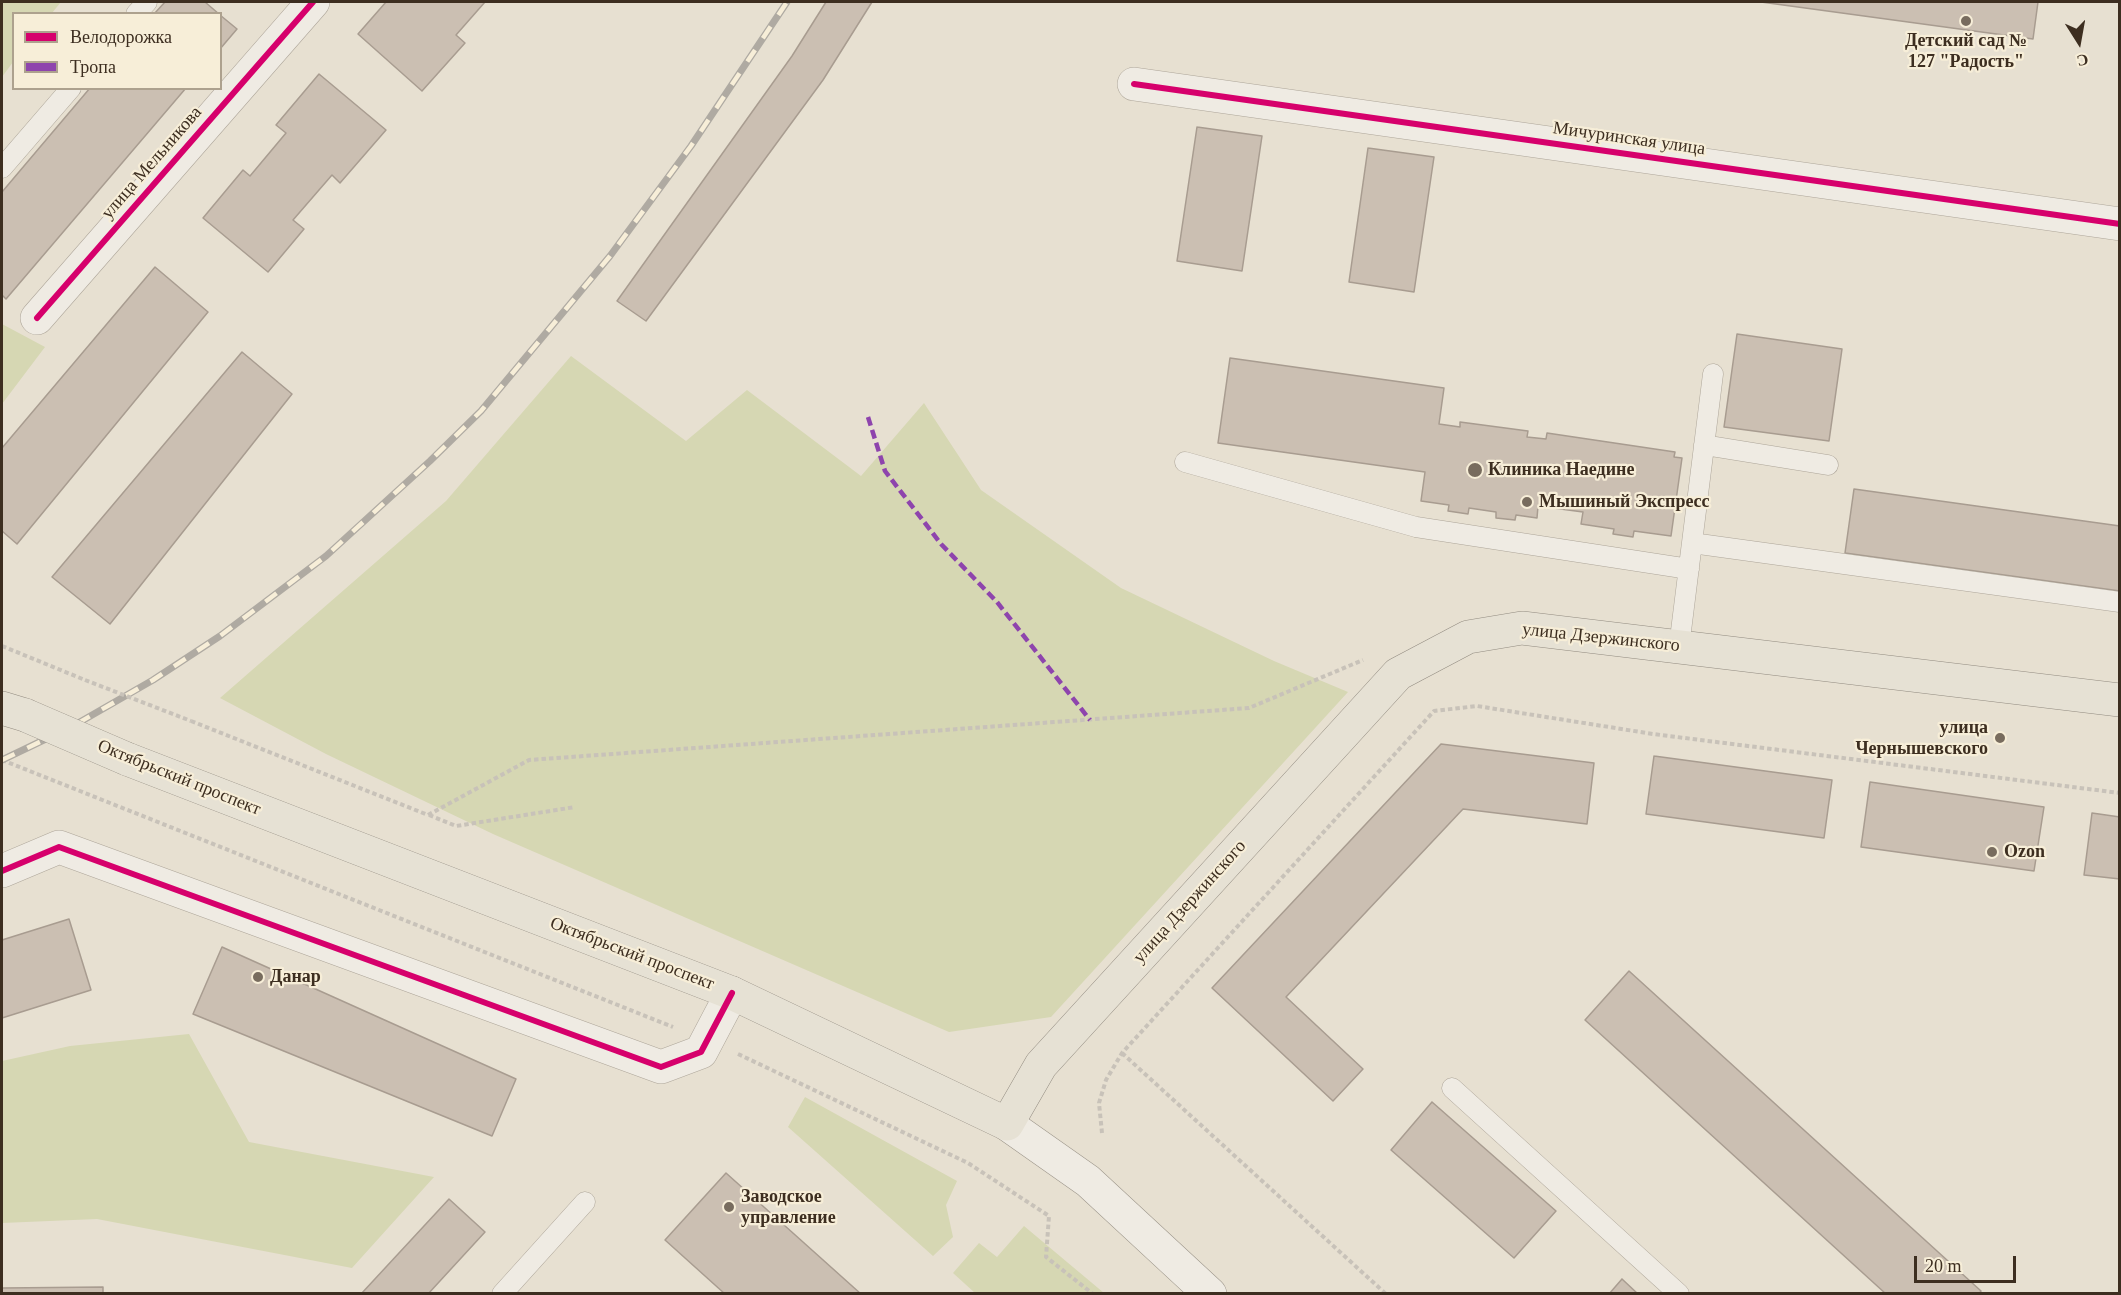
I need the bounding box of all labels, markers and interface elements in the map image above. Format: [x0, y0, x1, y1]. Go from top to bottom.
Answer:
legend [12, 12, 222, 90]
north arrow [2049, 12, 2109, 72]
marker: Детский сад № 127 "Радость" [1959, 14, 1973, 28]
text: Велодорожка [70, 27, 172, 47]
place label: Детский сад № 127 "Радость" [1905, 30, 2027, 72]
text: С [2075, 51, 2090, 70]
text: Тропа [70, 57, 116, 77]
street label: улица Мельникова [97, 102, 207, 224]
street label: Мичуринская улица [1551, 118, 1707, 160]
place label: Клиника Наедине [1488, 459, 1634, 481]
marker: Клиника Наедине [1466, 461, 1484, 479]
place label: Мышиный Экспресс [1539, 491, 1710, 513]
marker: Мышиный Экспресс [1520, 495, 1534, 509]
street label: улица Дзержинского [1521, 619, 1681, 657]
place label: улица Чернышевского [1855, 717, 1988, 760]
marker: улица Чернышевского [1993, 731, 2007, 745]
street label: Октябрьский проспект [94, 735, 264, 821]
street label: улица Дзержинского [1129, 836, 1251, 968]
place label: Ozon [2004, 841, 2045, 863]
marker: Ozon [1985, 845, 1999, 859]
street label: Октябрьский проспект [547, 913, 717, 995]
place label: Данар [270, 966, 321, 988]
marker: Данар [251, 970, 265, 984]
place label: Заводское управление [741, 1186, 836, 1228]
marker: Заводское управление [722, 1200, 736, 1214]
scale bar [1917, 1244, 2019, 1282]
text: 20 m [1925, 1256, 1962, 1276]

